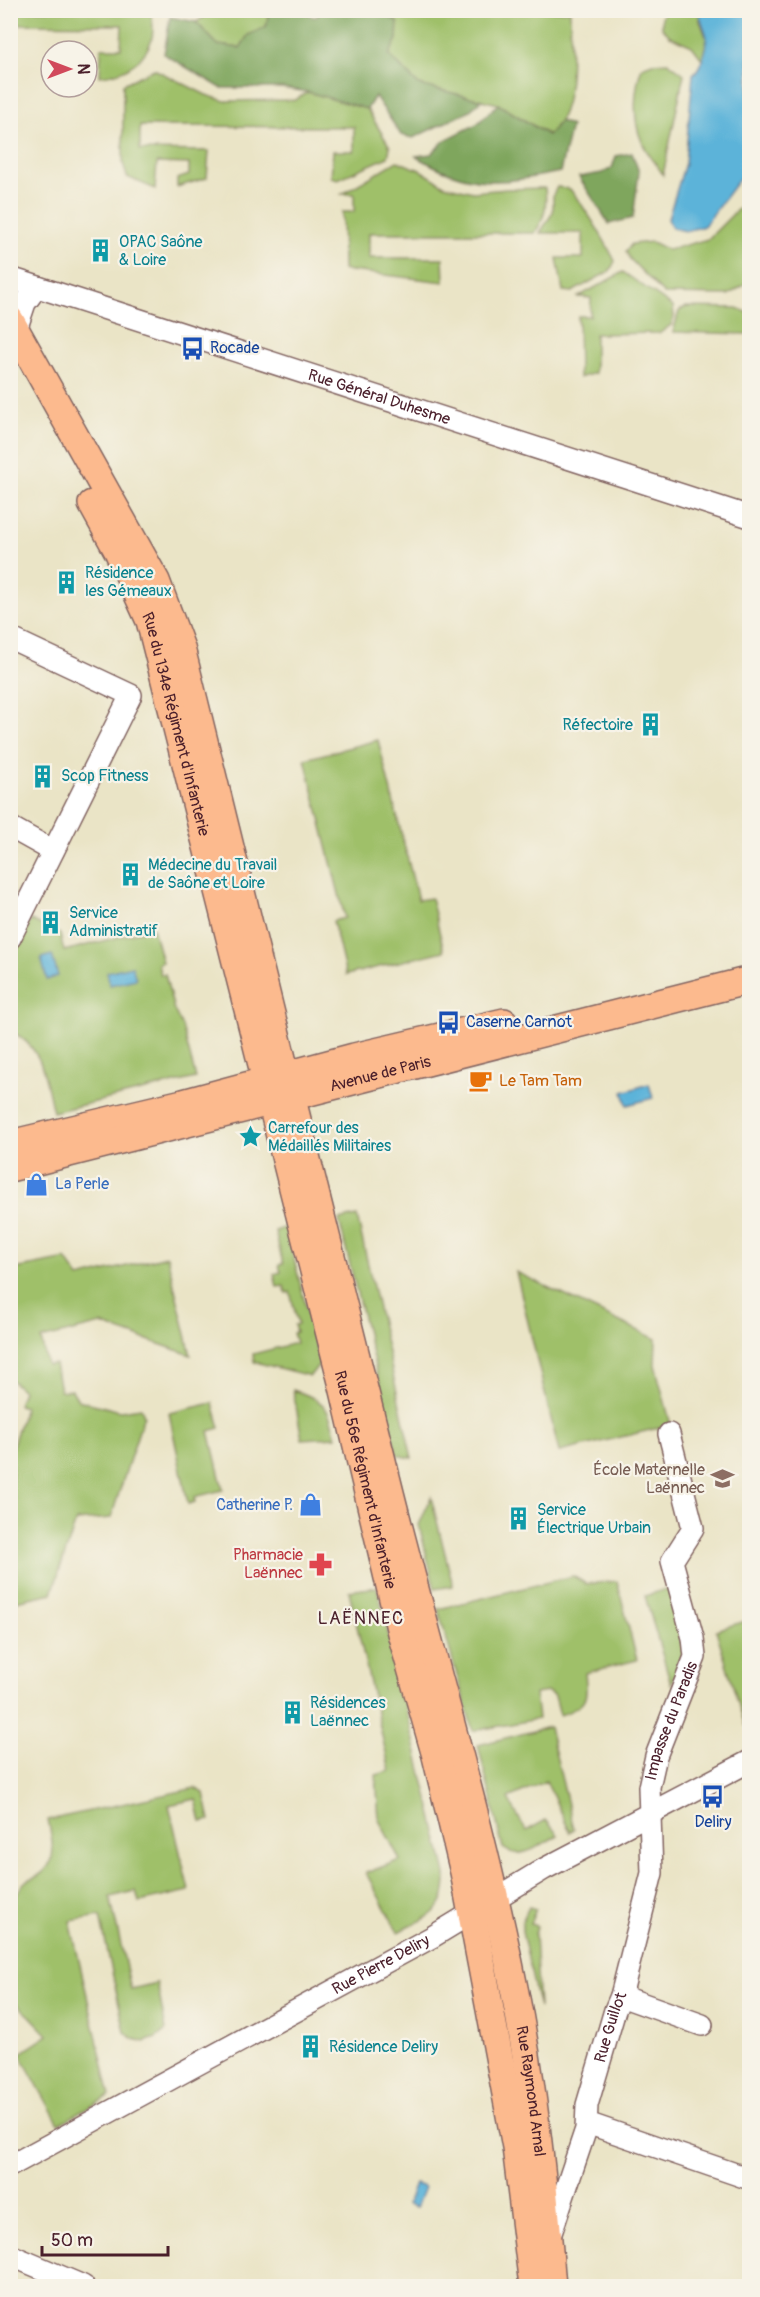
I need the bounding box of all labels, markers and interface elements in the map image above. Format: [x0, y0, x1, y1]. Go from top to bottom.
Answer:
north arrow [39, 39, 99, 99]
text: N [73, 64, 93, 75]
place label: OPAC Saône & Loire [119, 232, 203, 270]
building icon: OPAC Saône & Loire [88, 238, 114, 264]
bus stop icon: Rocade [179, 335, 205, 361]
place label: Rocade [210, 338, 259, 358]
street label: Rue Général Duhesme [306, 365, 453, 430]
place label: Résidence les Gémeaux [85, 563, 172, 601]
building icon: Résidence les Gémeaux [54, 569, 80, 595]
street label: Rue du 134e Régiment d'Infanterie [137, 609, 214, 838]
building icon: Réfectoire [638, 712, 664, 738]
place label: Réfectoire [563, 715, 633, 735]
building icon: Scop Fitness [30, 763, 56, 789]
place label: Scop Fitness [61, 766, 148, 786]
place label: Médecine du Travail de Saône et Loire [148, 855, 277, 893]
building icon: Médecine du Travail de Saône et Loire [117, 861, 143, 887]
place label: Service Administratif [69, 903, 159, 941]
building icon: Service Administratif [38, 909, 64, 935]
bus stop icon: Caserne Carnot [435, 1009, 461, 1035]
place label: Caserne Carnot [466, 1012, 572, 1032]
street label: Avenue de Paris [328, 1052, 433, 1096]
cafe icon: Le Tam Tam [468, 1068, 494, 1094]
place label: Le Tam Tam [499, 1071, 582, 1091]
place label: Carrefour des Médaillés Militaires [268, 1118, 391, 1156]
place icon: Carrefour des Médaillés Militaires [237, 1124, 263, 1150]
shop icon: La Perle [24, 1171, 50, 1197]
place label: La Perle [55, 1174, 109, 1194]
street label: Rue du 56e Régiment d'Infanterie [330, 1369, 400, 1591]
place label: École Maternelle Laënnec [593, 1460, 705, 1498]
school or university icon: École Maternelle Laënnec [710, 1466, 736, 1492]
shop icon: Catherine P. [298, 1492, 324, 1518]
place label: Catherine P. [216, 1495, 293, 1515]
place label: Service Électrique Urbain [537, 1500, 651, 1538]
building icon: Service Électrique Urbain [506, 1506, 532, 1532]
place label: Pharmacie Laënnec [233, 1545, 303, 1583]
pharmacy icon: Pharmacie Laënnec [308, 1551, 334, 1577]
district label: LAËNNEC [317, 1607, 405, 1630]
street label: Impasse du Paradis [641, 1658, 702, 1782]
place label: Résidences Laënnec [310, 1693, 386, 1731]
building icon: Résidences Laënnec [279, 1699, 305, 1725]
bus stop icon: Deliry [700, 1784, 726, 1810]
place label: Deliry [694, 1812, 732, 1832]
street label: Rue Pierre Deliry [329, 1930, 433, 1999]
street label: Rue Guillot [590, 1990, 632, 2065]
street label: Rue Raymond Arnal [511, 2024, 550, 2158]
building icon: Résidence Deliry [298, 2034, 324, 2060]
place label: Résidence Deliry [329, 2037, 438, 2057]
scale bar [42, 2219, 168, 2257]
text: 50 m [51, 2229, 93, 2252]

